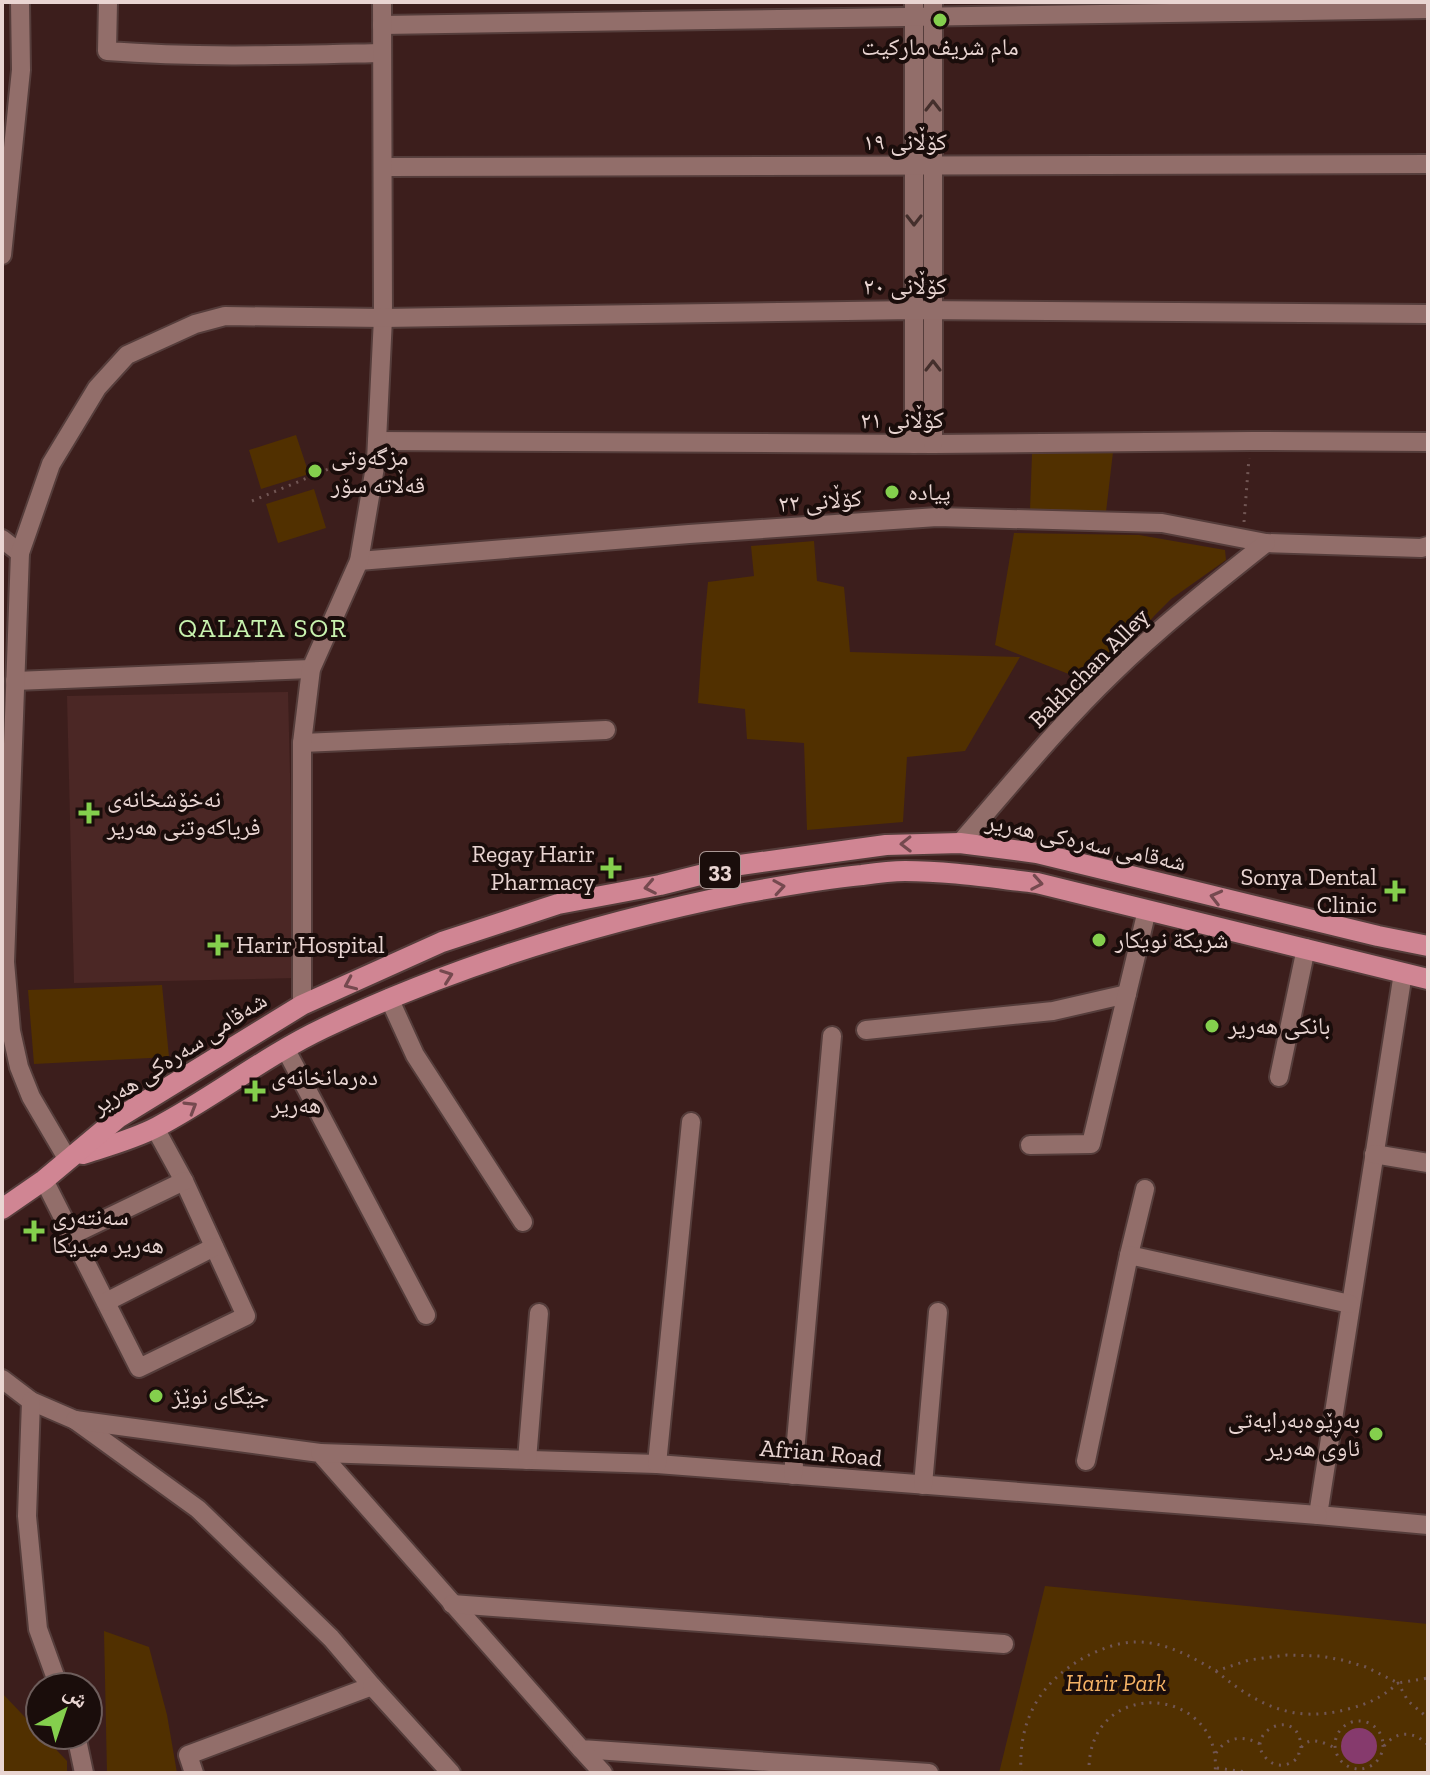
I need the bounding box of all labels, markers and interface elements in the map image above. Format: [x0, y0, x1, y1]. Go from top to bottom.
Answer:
marker: مام شریف مارکیت [931, 11, 949, 29]
place label: مام شریف مارکیت [861, 32, 1019, 63]
one-way arrow [924, 99, 942, 112]
street label: کۆڵانی ١٩ [863, 126, 947, 156]
one-way arrow [905, 214, 923, 227]
street label: کۆڵانی ٢٠ [863, 270, 947, 300]
one-way arrow [924, 359, 942, 372]
street label: کۆڵانی ٢١ [860, 404, 944, 434]
place label: مزگەوتی قەڵاتە سۆر [330, 442, 425, 499]
marker: مزگەوتی قەڵاتە سۆر [306, 462, 324, 480]
place label: پیادە [908, 477, 951, 506]
street label: کۆڵانی ٢٢ [777, 482, 863, 518]
marker: پیادە [883, 483, 901, 501]
street label: Bakhchan Alley [1023, 601, 1155, 734]
district label: QALATA SOR [178, 612, 348, 644]
place label: نەخۆشخانەی فریاکەوتنی هەریر [106, 784, 261, 841]
marker: نەخۆشخانەی فریاکەوتنی هەریر [78, 802, 100, 824]
street label: شەقامی سەرەکی هەریر [983, 806, 1189, 877]
one-way arrow [899, 835, 912, 853]
place label: Regay Harir Pharmacy [471, 839, 596, 896]
road number: 33 [700, 852, 740, 888]
marker: Regay Harir Pharmacy [602, 859, 620, 877]
place label: Sonya Dental Clinic [1241, 862, 1377, 919]
one-way arrow [1030, 874, 1043, 891]
one-way arrow [643, 877, 656, 894]
one-way arrow [772, 879, 785, 896]
marker: Sonya Dental Clinic [1384, 880, 1406, 902]
one-way arrow [1209, 889, 1223, 906]
place label: شريكة نويكار [1114, 925, 1228, 954]
place label: ‌Harir Hospital [236, 930, 385, 959]
marker: شريكة نويكار [1090, 931, 1108, 949]
marker: ‌Harir Hospital [207, 934, 229, 956]
one-way arrow [439, 969, 453, 986]
one-way arrow [344, 974, 358, 990]
street label: شەقامی سەرەکی هەریر [85, 985, 272, 1121]
place label: بانکی هەریر [1227, 1011, 1330, 1040]
marker: بانکی هەریر [1203, 1017, 1221, 1035]
place label: دەرمانخانەی هەریر [270, 1062, 378, 1119]
marker: دەرمانخانەی هەریر [246, 1082, 264, 1100]
one-way arrow [182, 1101, 197, 1116]
place label: سەنتەری هەریر میدیکا [52, 1202, 164, 1259]
marker: سەنتەری هەریر میدیکا [23, 1220, 45, 1242]
place label: جێگای نوێژ [171, 1381, 269, 1410]
marker: جێگای نوێژ [147, 1387, 165, 1405]
place label: بەڕێوەبەرایەتی ئاوی هەریر [1228, 1405, 1360, 1462]
marker: بەڕێوەبەرایەتی ئاوی هەریر [1367, 1425, 1385, 1443]
street label: Afrian Road [759, 1433, 883, 1472]
park label: Harir Park [1066, 1668, 1167, 1697]
north arrow [24, 1671, 104, 1751]
text: ش [59, 1678, 94, 1714]

